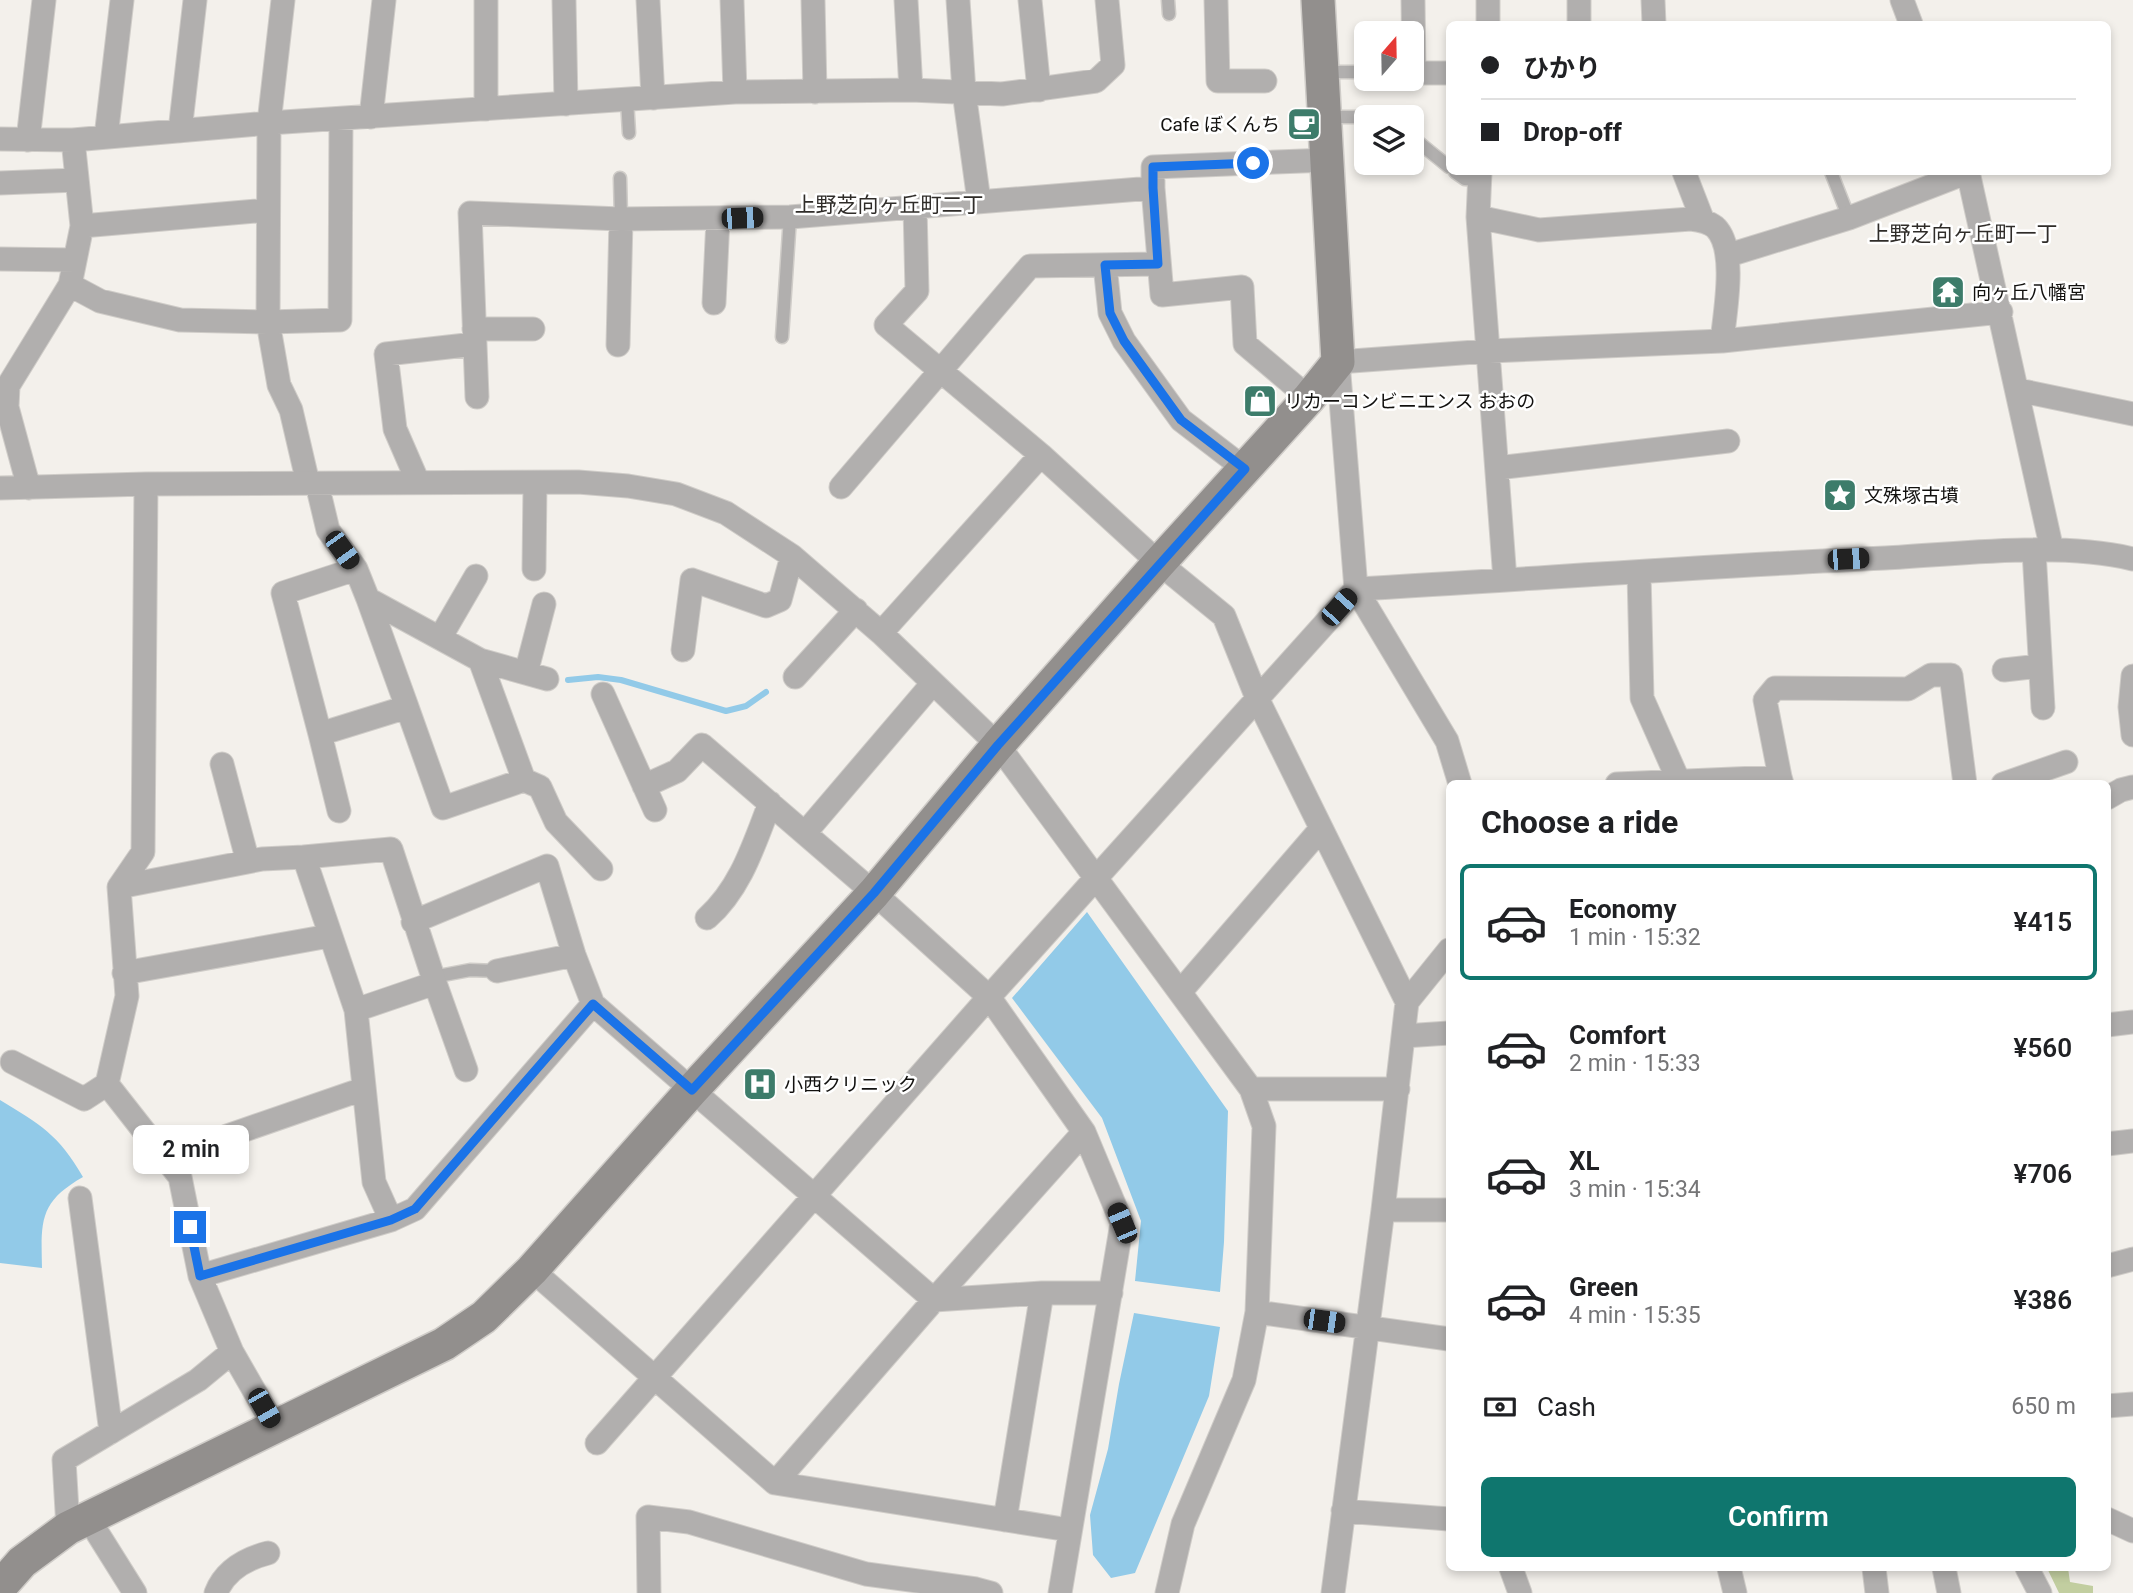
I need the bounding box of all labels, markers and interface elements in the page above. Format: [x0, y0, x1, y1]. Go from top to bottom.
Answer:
north arrow [1354, 21, 1424, 91]
map controls [1354, 21, 1424, 175]
text: ひかり [1523, 53, 1601, 83]
cafe icon: Cafe ぼくんち [1285, 105, 1323, 143]
button: layers [1354, 105, 1424, 175]
place label: Cafe ぼくんち [1160, 113, 1280, 136]
text: Drop-off [1523, 117, 1622, 147]
route start [1237, 147, 1269, 179]
district label: 上野芝向ヶ丘町二丁 [795, 193, 984, 217]
car [721, 207, 764, 229]
district label: 上野芝向ヶ丘町一丁 [1869, 222, 2058, 246]
temple icon: 向ヶ丘八幡宮 [1929, 273, 1967, 311]
place label: 向ヶ丘八幡宮 [1972, 281, 2086, 304]
shop icon: リカーコンビニエンス おおの [1241, 382, 1279, 420]
place label: リカーコンビニエンス おおの [1284, 390, 1535, 413]
place icon: 文殊塚古墳 [1821, 476, 1859, 514]
place label: 文殊塚古墳 [1864, 484, 1959, 507]
car [322, 527, 363, 573]
car [1827, 547, 1870, 571]
car [1318, 584, 1361, 630]
text: Choose a ride [1481, 803, 1678, 841]
icon: car [1485, 891, 1548, 954]
text: Economy [1569, 894, 1676, 924]
text: ¥415 [2014, 907, 2072, 937]
text: 1 min · 15:32 [1569, 924, 1701, 951]
icon: car [1485, 1017, 1548, 1080]
text: Comfort [1569, 1020, 1666, 1050]
text: ¥560 [2014, 1033, 2072, 1063]
text: 2 min · 15:33 [1569, 1050, 1701, 1077]
hospital icon: 小西クリニック [741, 1065, 779, 1103]
place label: 小西クリニック [784, 1073, 917, 1096]
callout: 2 min [132, 1126, 248, 1174]
text: 2 min [162, 1136, 220, 1163]
icon: car [1485, 1143, 1548, 1206]
text: XL [1569, 1146, 1600, 1176]
text: ¥706 [2014, 1159, 2072, 1189]
text: 3 min · 15:34 [1569, 1176, 1701, 1203]
car [1105, 1200, 1140, 1246]
route end [174, 1211, 206, 1243]
icon: car [1485, 1269, 1548, 1332]
text: Green [1569, 1272, 1639, 1302]
text: ¥386 [2014, 1285, 2072, 1315]
text: 4 min · 15:35 [1569, 1302, 1701, 1329]
car [1302, 1308, 1347, 1334]
car [245, 1385, 284, 1431]
icon: cash [1481, 1388, 1519, 1426]
text: Cash [1537, 1392, 1596, 1422]
text: 650 m [2011, 1393, 2076, 1420]
button: Confirm [1481, 1477, 2076, 1557]

